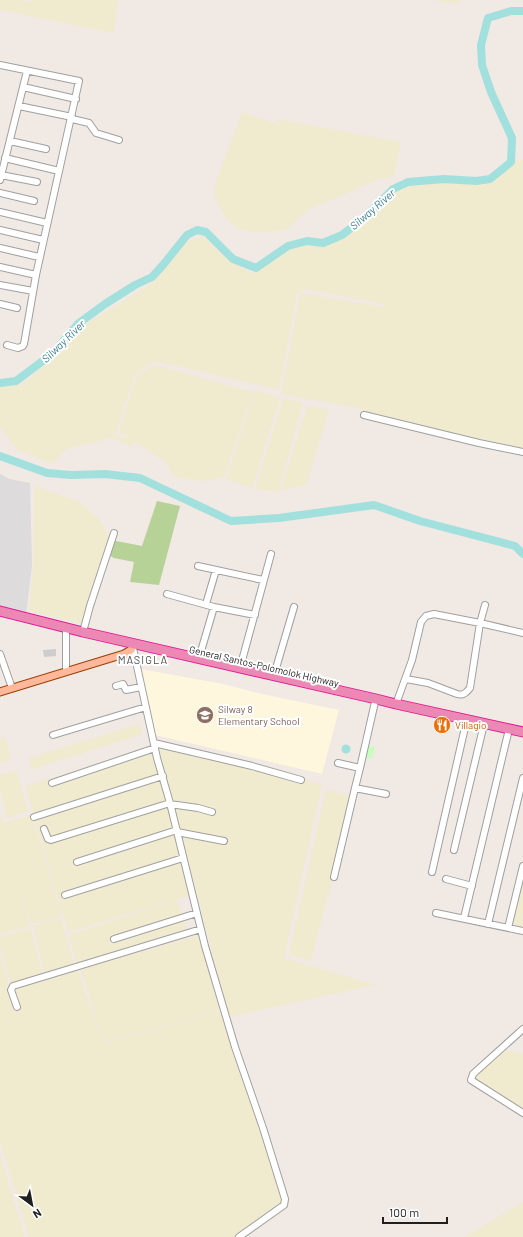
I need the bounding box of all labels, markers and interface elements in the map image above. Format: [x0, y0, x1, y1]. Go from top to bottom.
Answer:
water label: Silway River [347, 185, 398, 232]
water label: Silway River [39, 316, 88, 365]
street label: General Santos-Polomolok Highway [188, 643, 340, 689]
district label: MASIGLA [118, 653, 168, 666]
place label: Silway 8 Elementary School [218, 703, 299, 727]
school or university icon: Silway 8 Elementary School [195, 705, 215, 725]
restaurant icon: Villagio [432, 715, 452, 735]
place label: Villagio [455, 719, 487, 731]
north arrow [12, 1185, 52, 1225]
scale bar [383, 1199, 447, 1225]
text: 100 m [389, 1205, 419, 1219]
text: N [31, 1206, 44, 1221]

